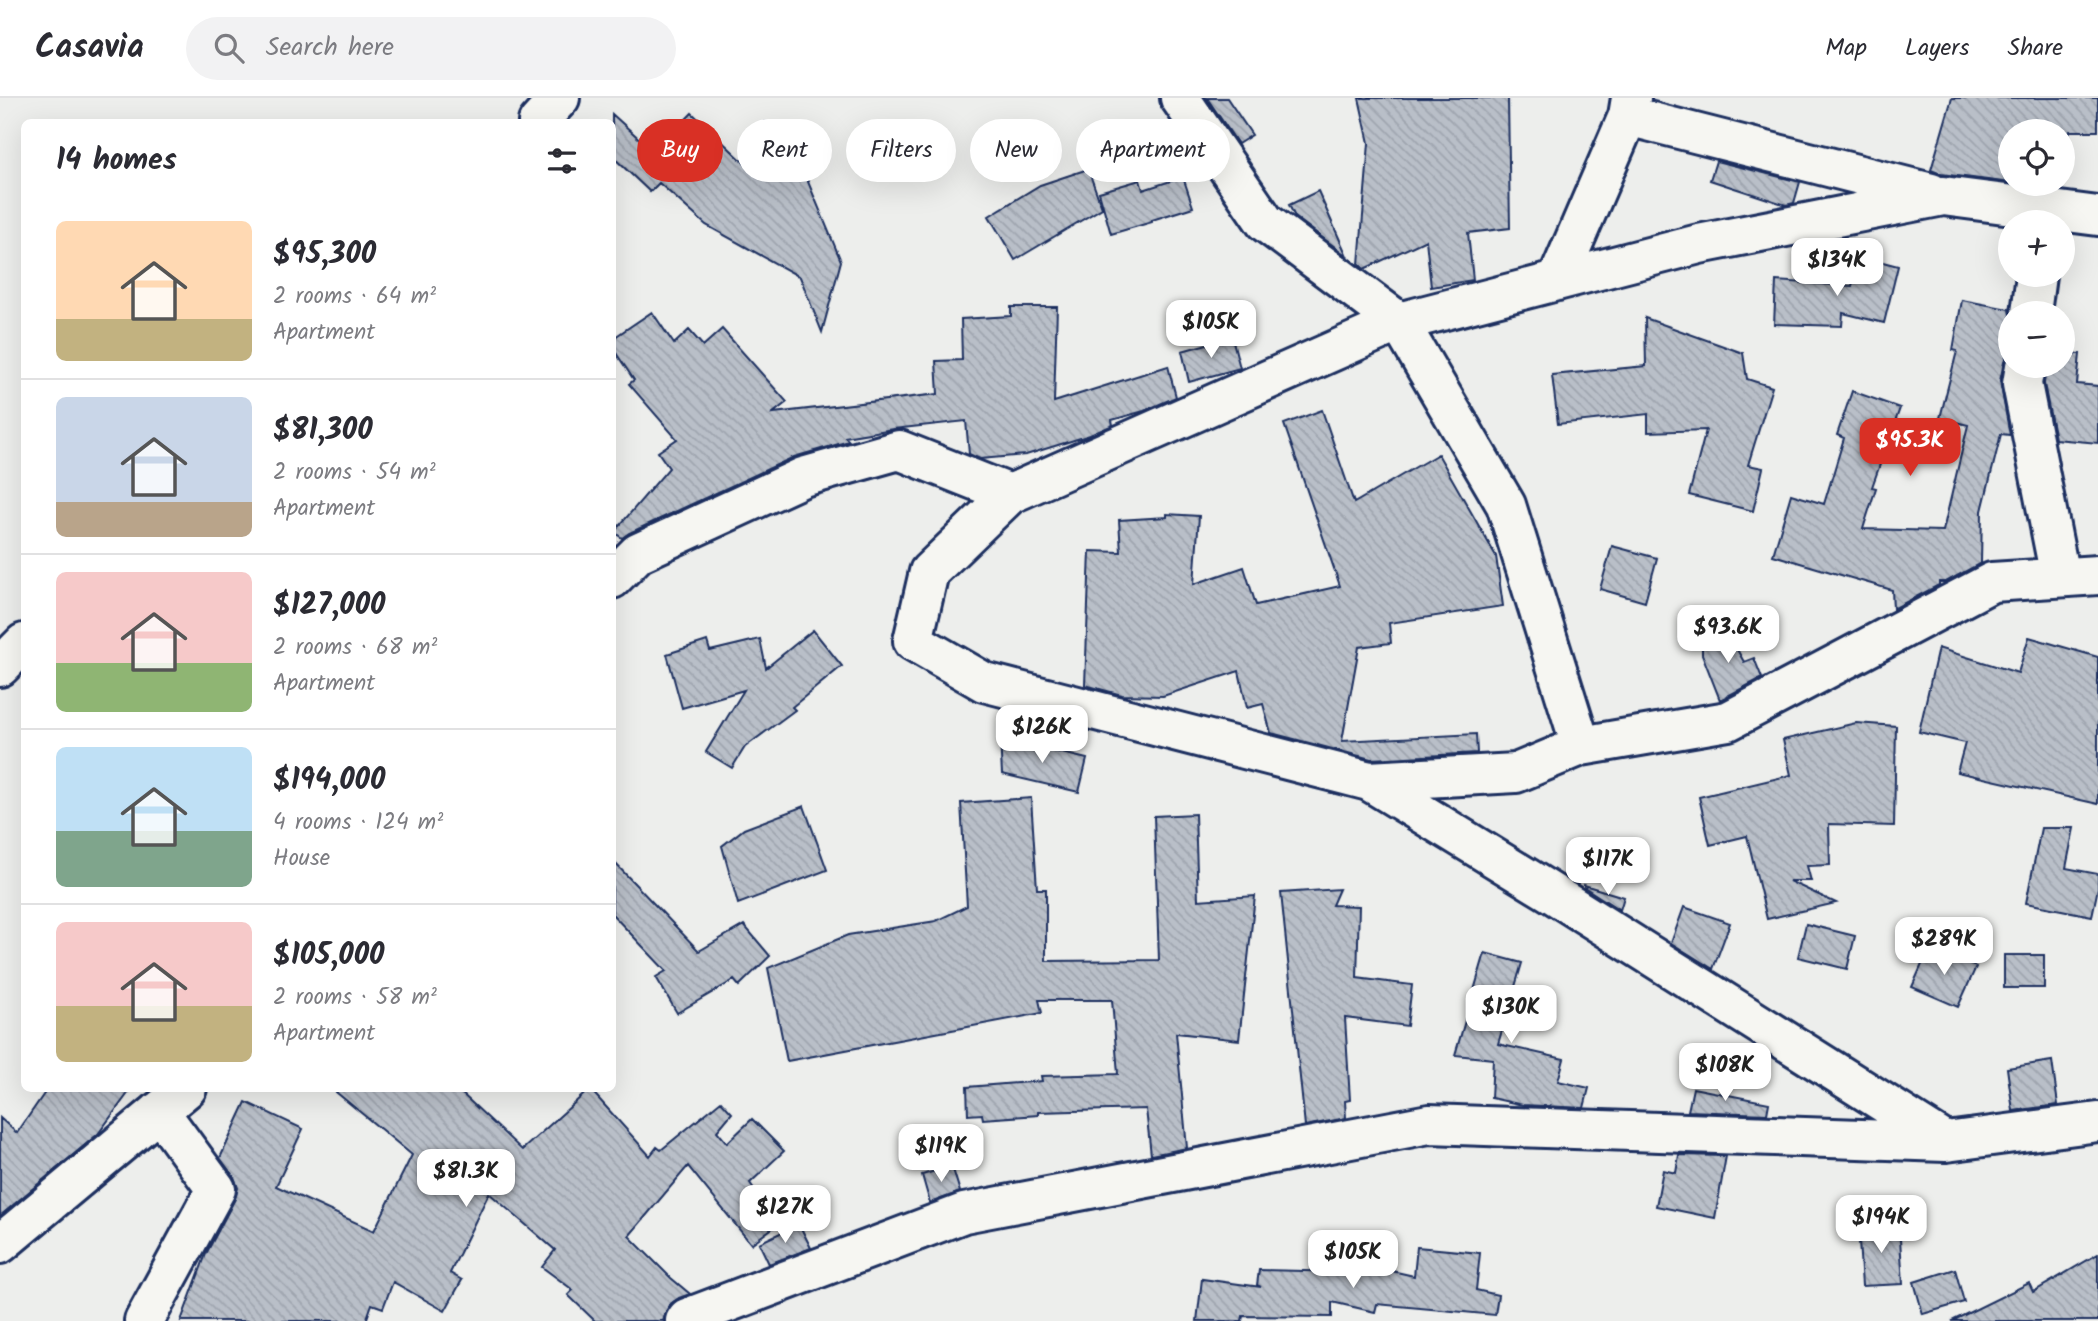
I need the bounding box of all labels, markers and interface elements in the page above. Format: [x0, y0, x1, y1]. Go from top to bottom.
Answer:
search box [186, 17, 676, 80]
text: Casavia [35, 22, 144, 75]
text: Search here [266, 27, 394, 69]
icon: search [210, 29, 248, 67]
text: Map [1825, 29, 1867, 68]
text: Layers [1905, 29, 1969, 68]
text: Share [2007, 29, 2063, 68]
chip: Buy [637, 119, 723, 182]
chip: Rent [737, 119, 832, 182]
chip: Filters [846, 119, 956, 182]
chip: New [970, 119, 1062, 182]
chip: Apartment [1076, 119, 1230, 182]
map controls [1998, 119, 2075, 378]
button: locate [1998, 119, 2075, 196]
text: 14 homes [56, 137, 177, 185]
icon: filters [543, 142, 581, 180]
button: + [1998, 210, 2075, 287]
text: $95,300 [273, 231, 376, 279]
pin: $134K [1788, 238, 1886, 298]
text: $134K [1807, 243, 1867, 279]
icon: home [112, 249, 196, 333]
text: 2 rooms · 64 m² [273, 279, 436, 315]
pin: $105K [1162, 300, 1260, 360]
button: − [1998, 301, 2075, 378]
text: $105K [1182, 305, 1240, 341]
text: Apartment [273, 315, 375, 351]
text: $81,300 [273, 407, 373, 455]
pin: $95.3K [1853, 418, 1967, 478]
text: $95.3K [1876, 423, 1944, 459]
icon: home [112, 425, 196, 509]
text: 2 rooms · 54 m² [273, 455, 436, 491]
text: Apartment [273, 491, 375, 527]
text: $127,000 [273, 582, 386, 630]
icon: home [112, 600, 196, 684]
pin: $93.6K [1671, 606, 1785, 665]
text: $93.6K [1693, 610, 1763, 646]
text: 2 rooms · 68 m² [273, 630, 437, 666]
text: Apartment [273, 666, 375, 702]
pin: $126K [993, 706, 1091, 765]
text: $126K [1012, 710, 1072, 746]
text: $194,000 [273, 757, 385, 805]
icon: home [112, 775, 196, 859]
text: 4 rooms · 124 m² [273, 805, 443, 841]
pin: $117K [1559, 838, 1657, 897]
text: House [273, 841, 330, 877]
text: $117K [1582, 842, 1634, 878]
pin: $289K [1895, 918, 1993, 977]
text: $289K [1911, 922, 1977, 958]
text: $105,000 [273, 932, 384, 980]
icon: home [112, 950, 196, 1034]
text: 2 rooms · 58 m² [273, 980, 437, 1016]
pin: $130K [1462, 986, 1560, 1045]
text: $130K [1482, 990, 1540, 1026]
text: Apartment [273, 1016, 375, 1052]
pin: $108K [1676, 1044, 1774, 1103]
text: $108K [1695, 1048, 1755, 1084]
pin: $119K [892, 1124, 990, 1184]
text: $119K [915, 1129, 968, 1165]
pin: $81.3K [409, 1150, 523, 1209]
text: $81.3K [433, 1154, 499, 1190]
pin: $127K [736, 1186, 834, 1245]
text: $127K [756, 1190, 814, 1226]
pin: $194K [1832, 1196, 1930, 1255]
text: $194K [1852, 1200, 1910, 1236]
pin: $105K [1304, 1230, 1402, 1290]
text: $105K [1324, 1235, 1382, 1271]

